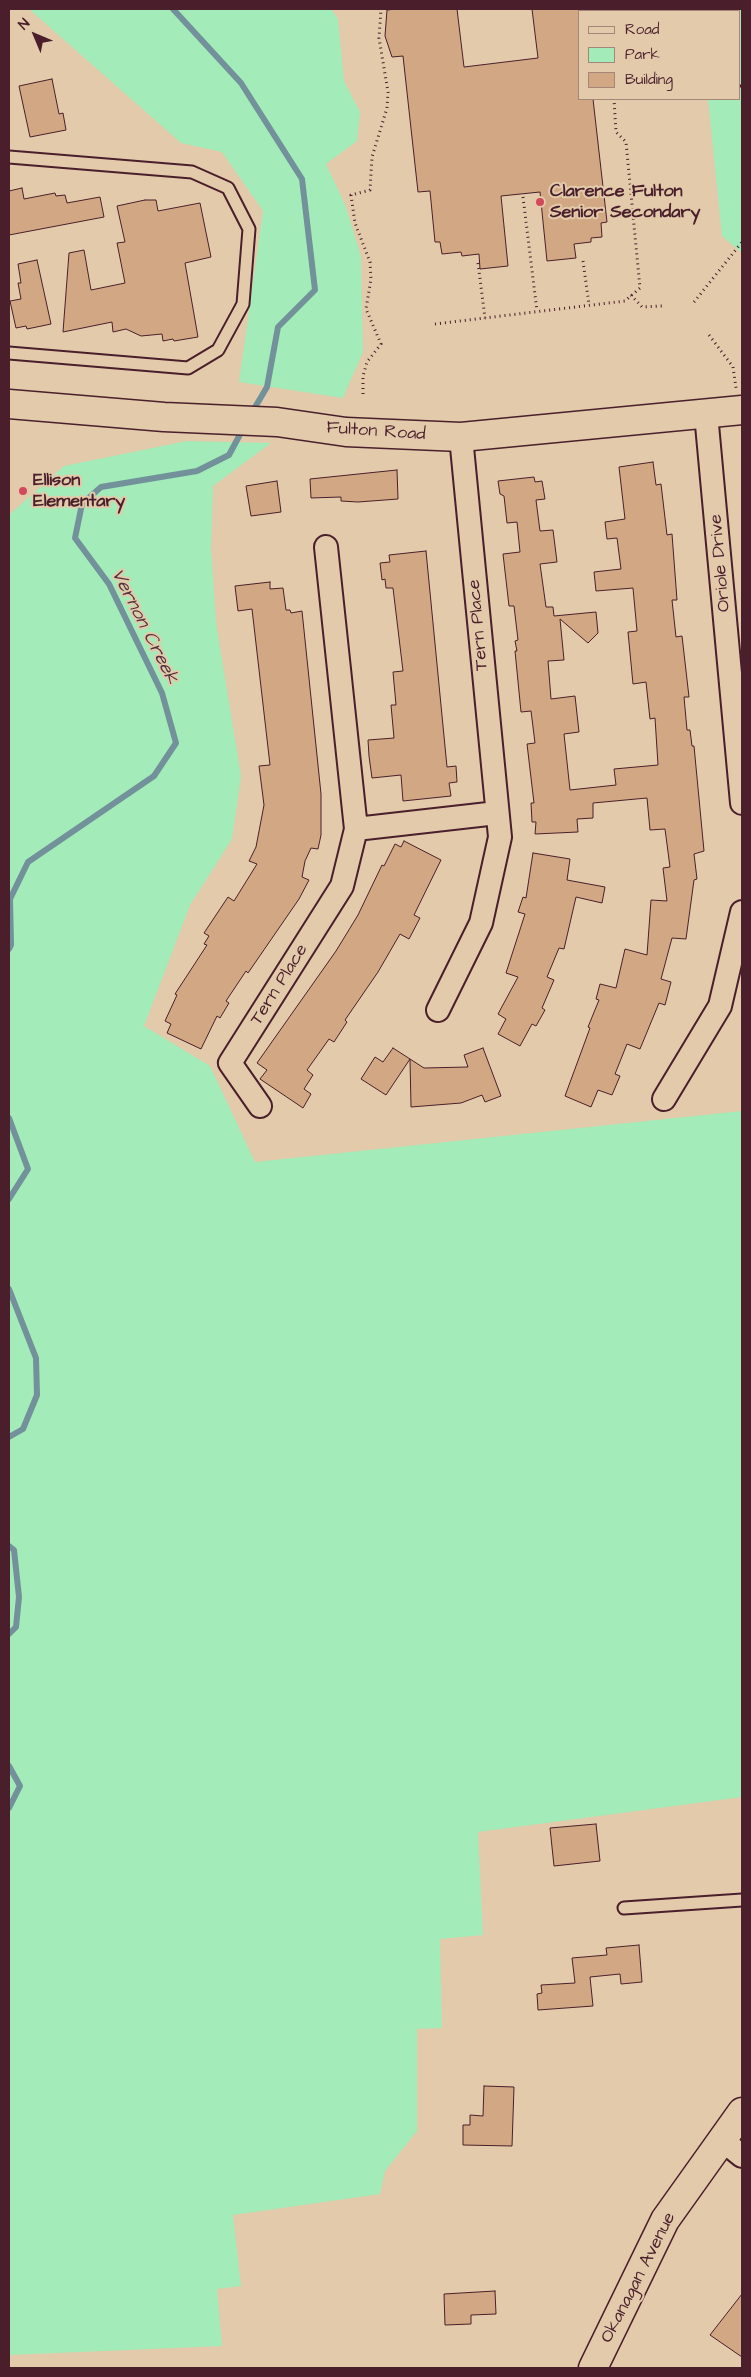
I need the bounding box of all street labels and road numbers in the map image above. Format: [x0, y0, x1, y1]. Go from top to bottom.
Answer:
street label: Fulton Road [326, 418, 426, 446]
street label: Oriole Drive [706, 513, 736, 613]
street label: Tern Place [464, 578, 494, 672]
street label: Tern Place [247, 940, 313, 1030]
street label: Okanagan Avenue [597, 2209, 681, 2347]

